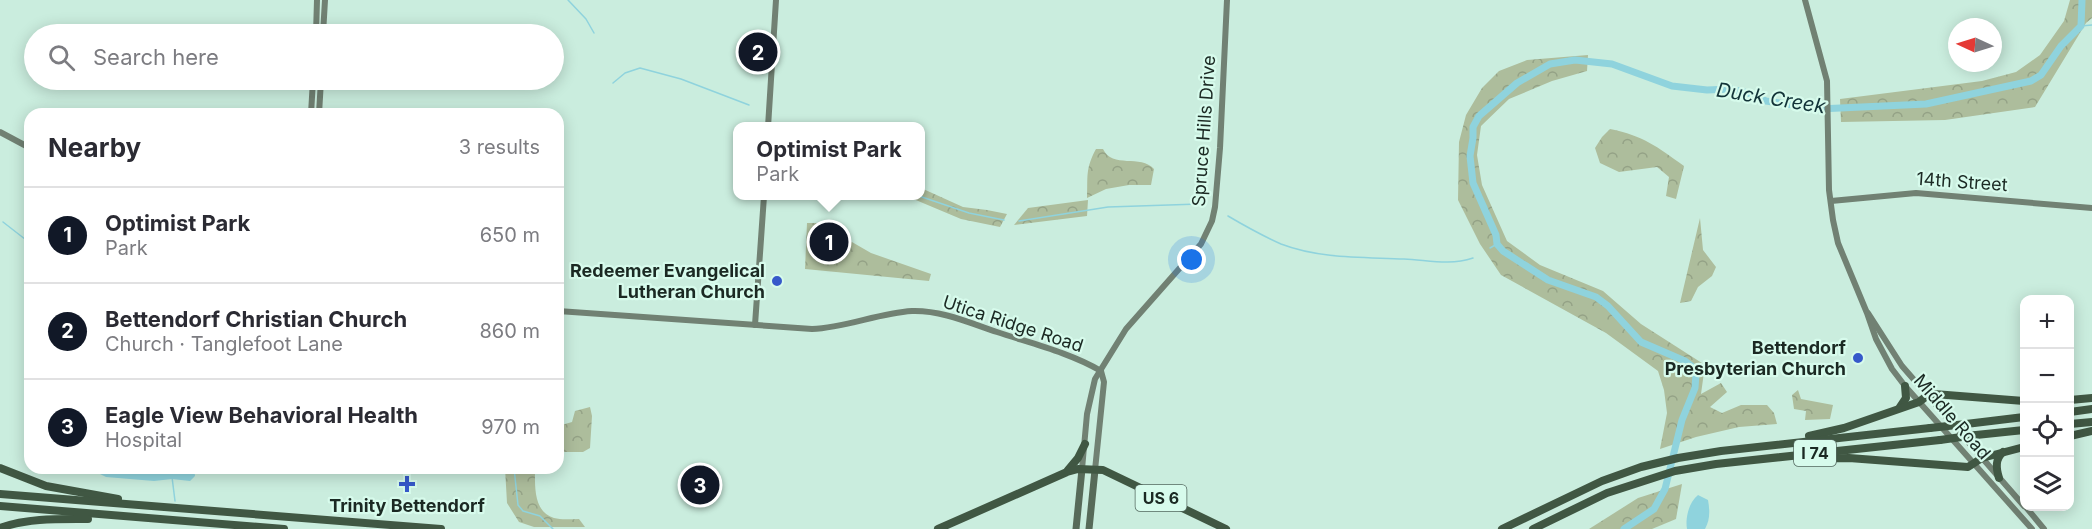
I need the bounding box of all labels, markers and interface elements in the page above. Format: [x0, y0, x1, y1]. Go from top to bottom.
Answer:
north arrow [1948, 18, 2002, 72]
search box [24, 24, 564, 90]
pin: 2 [738, 29, 777, 74]
icon: search [45, 41, 78, 74]
text: Search here [93, 44, 219, 70]
street label: Spruce Hills Drive [1188, 55, 1219, 207]
water label: Duck Creek [1715, 78, 1828, 119]
popup [733, 122, 925, 200]
text: Nearby [48, 132, 141, 163]
text: 3 results [459, 135, 540, 159]
text: Optimist Park [756, 136, 902, 162]
text: Park [756, 162, 799, 186]
street label: 14th Street [1916, 168, 2008, 195]
text: Optimist Park [105, 210, 250, 236]
pin: 1 [810, 220, 848, 264]
text: 1 [63, 223, 72, 247]
text: 650 m [480, 223, 540, 247]
text: Park [105, 236, 148, 260]
your location [1177, 245, 1206, 274]
place label: Redeemer Evangelical Lutheran Church [570, 260, 765, 302]
marker: Redeemer Evangelical Lutheran Church [770, 274, 784, 288]
street label: Utica Ridge Road [940, 291, 1086, 356]
map controls [2020, 295, 2074, 511]
button: + [2020, 295, 2074, 349]
text: Bettendorf Christian Church [105, 306, 407, 332]
text: 2 [61, 319, 74, 343]
text: 860 m [479, 319, 540, 343]
text: Church · Tanglefoot Lane [105, 332, 343, 356]
place label: Bettendorf Presbyterian Church [1665, 337, 1846, 379]
button: − [2020, 349, 2074, 403]
marker: Bettendorf Presbyterian Church [1851, 351, 1865, 365]
street label: Middle Road [1910, 370, 1995, 464]
text: Eagle View Behavioral Health [105, 402, 418, 428]
button: locate [2020, 403, 2074, 457]
text: 3 [61, 415, 74, 439]
text: 970 m [481, 415, 540, 439]
text: Hospital [105, 428, 182, 452]
road number: I 74 [1794, 440, 1836, 466]
button: layers [2020, 457, 2074, 511]
pin: 3 [680, 462, 720, 508]
marker: Trinity Bettendorf [398, 475, 416, 493]
road number: US 6 [1136, 485, 1186, 511]
place label: Trinity Bettendorf [329, 495, 485, 516]

